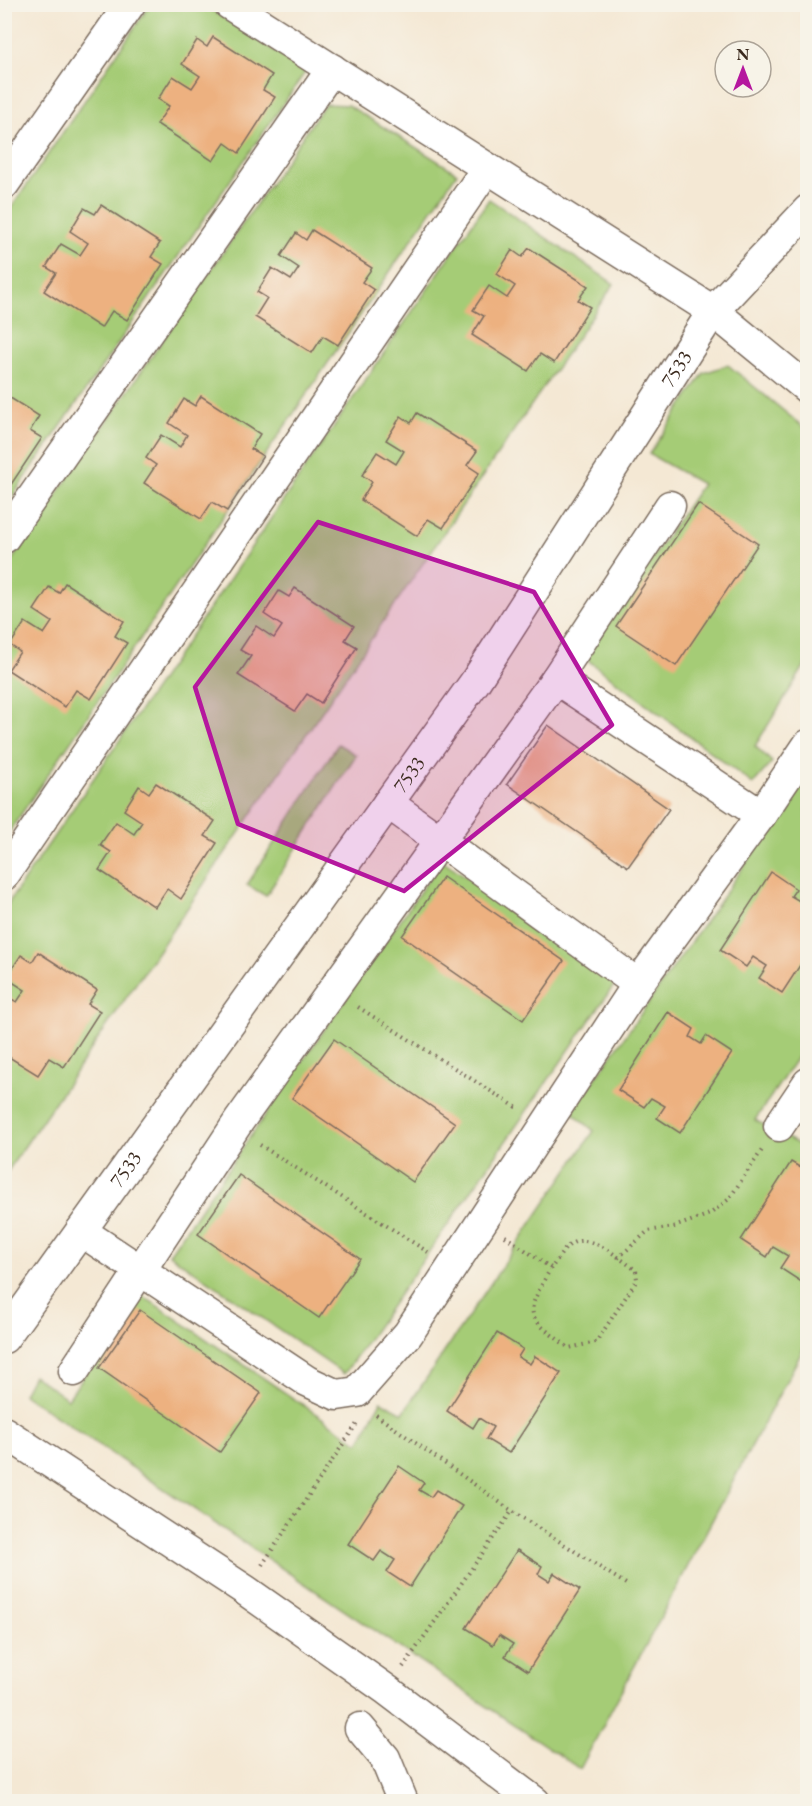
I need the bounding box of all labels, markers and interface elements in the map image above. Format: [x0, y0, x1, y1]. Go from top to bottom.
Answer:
north arrow [713, 39, 773, 99]
text: N [737, 44, 750, 65]
street label: 7533 [655, 345, 697, 392]
street label: 7533 [387, 751, 431, 797]
street label: 7533 [104, 1146, 147, 1192]

